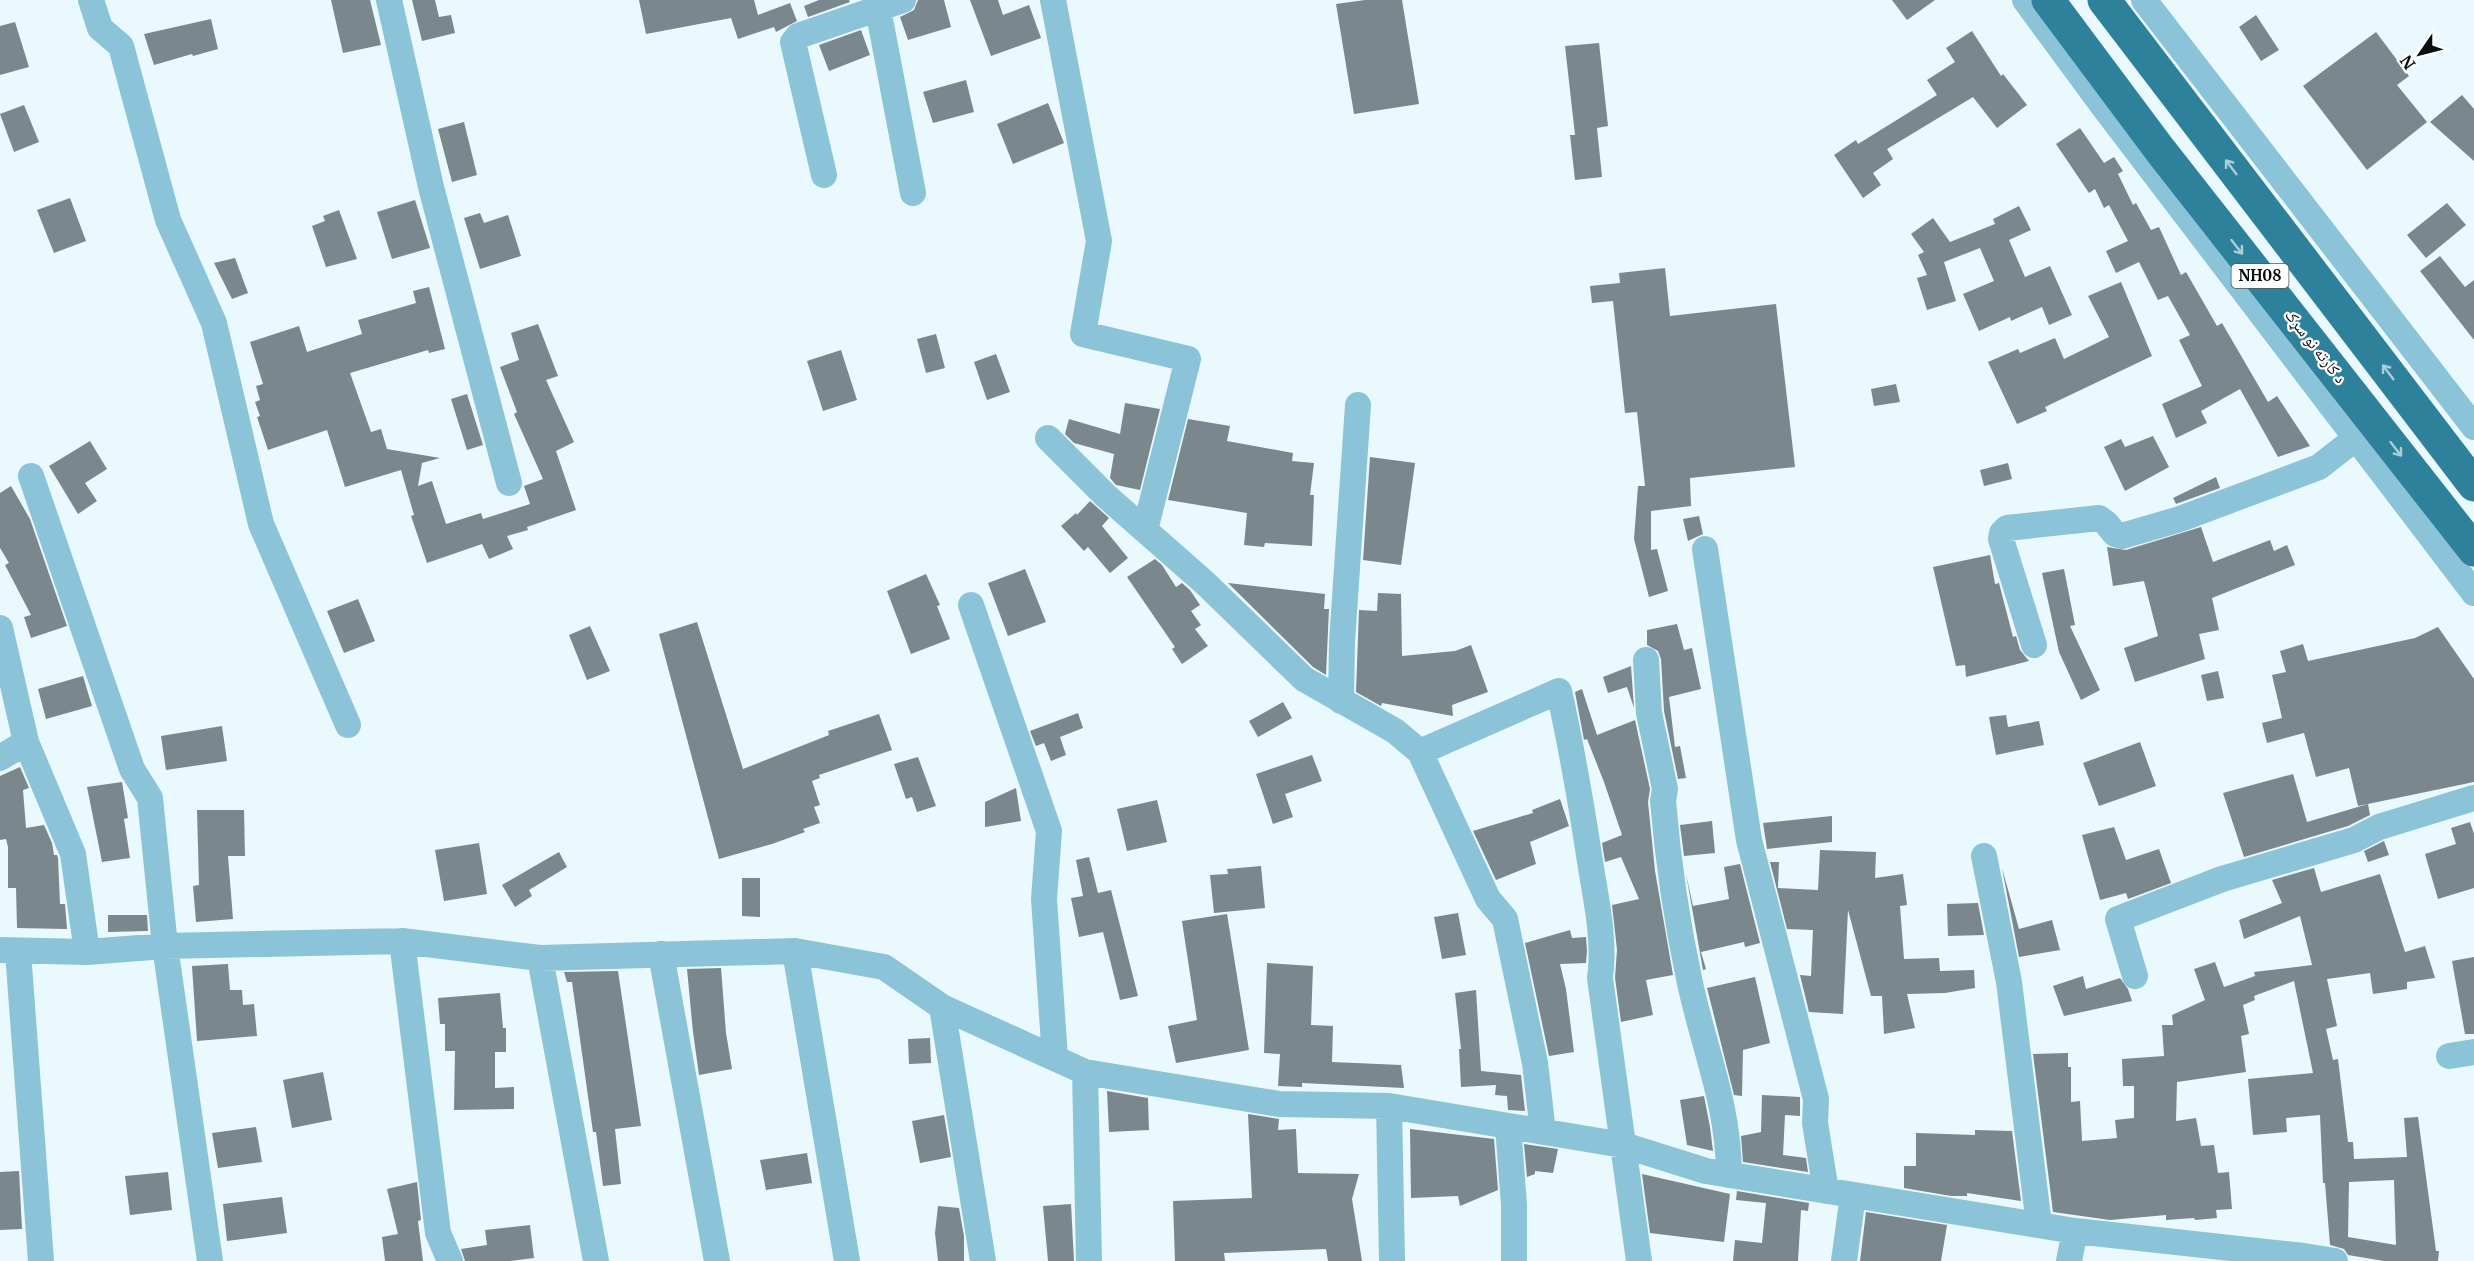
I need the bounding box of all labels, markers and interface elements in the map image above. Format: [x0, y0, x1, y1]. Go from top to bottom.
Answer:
north arrow [2390, 24, 2450, 84]
text: N [2396, 51, 2420, 74]
one-way arrow [2225, 159, 2238, 175]
one-way arrow [2230, 238, 2243, 254]
road number: NH08 [2232, 264, 2288, 288]
street label: د کارته نو سړک [2281, 305, 2351, 387]
one-way arrow [2381, 364, 2394, 380]
one-way arrow [2390, 441, 2403, 457]

